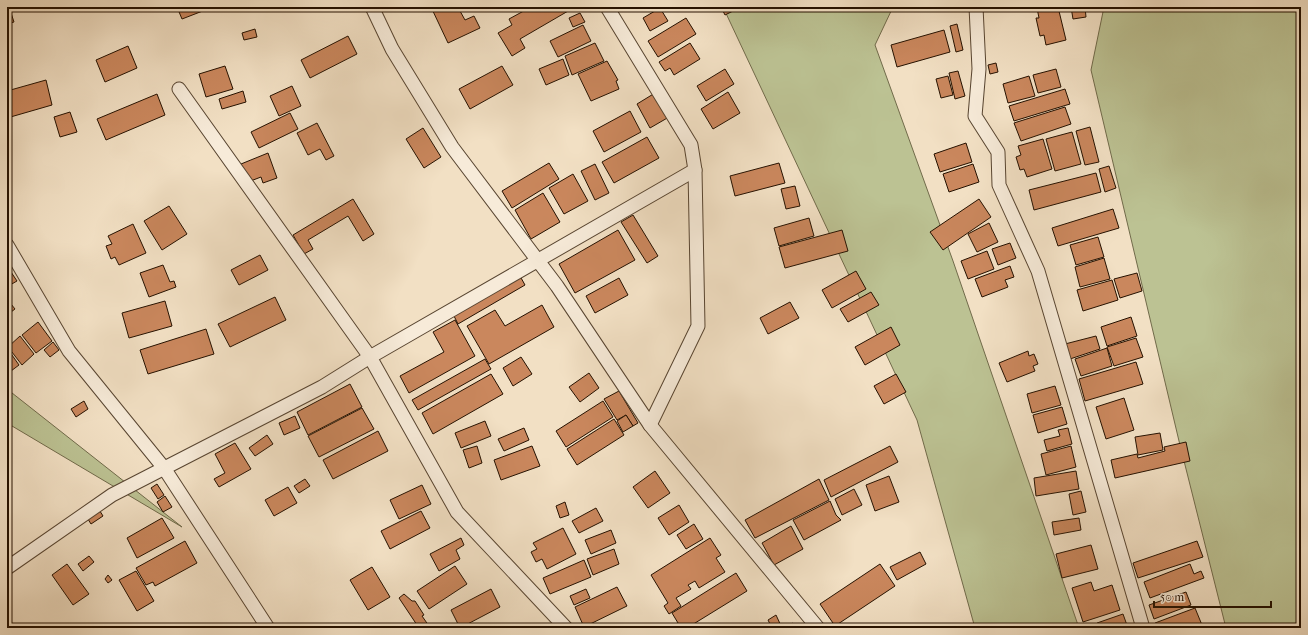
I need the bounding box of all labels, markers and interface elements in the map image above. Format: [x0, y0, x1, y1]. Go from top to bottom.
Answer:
scale bar [1154, 583, 1271, 609]
text: 50 m [1160, 590, 1184, 604]

